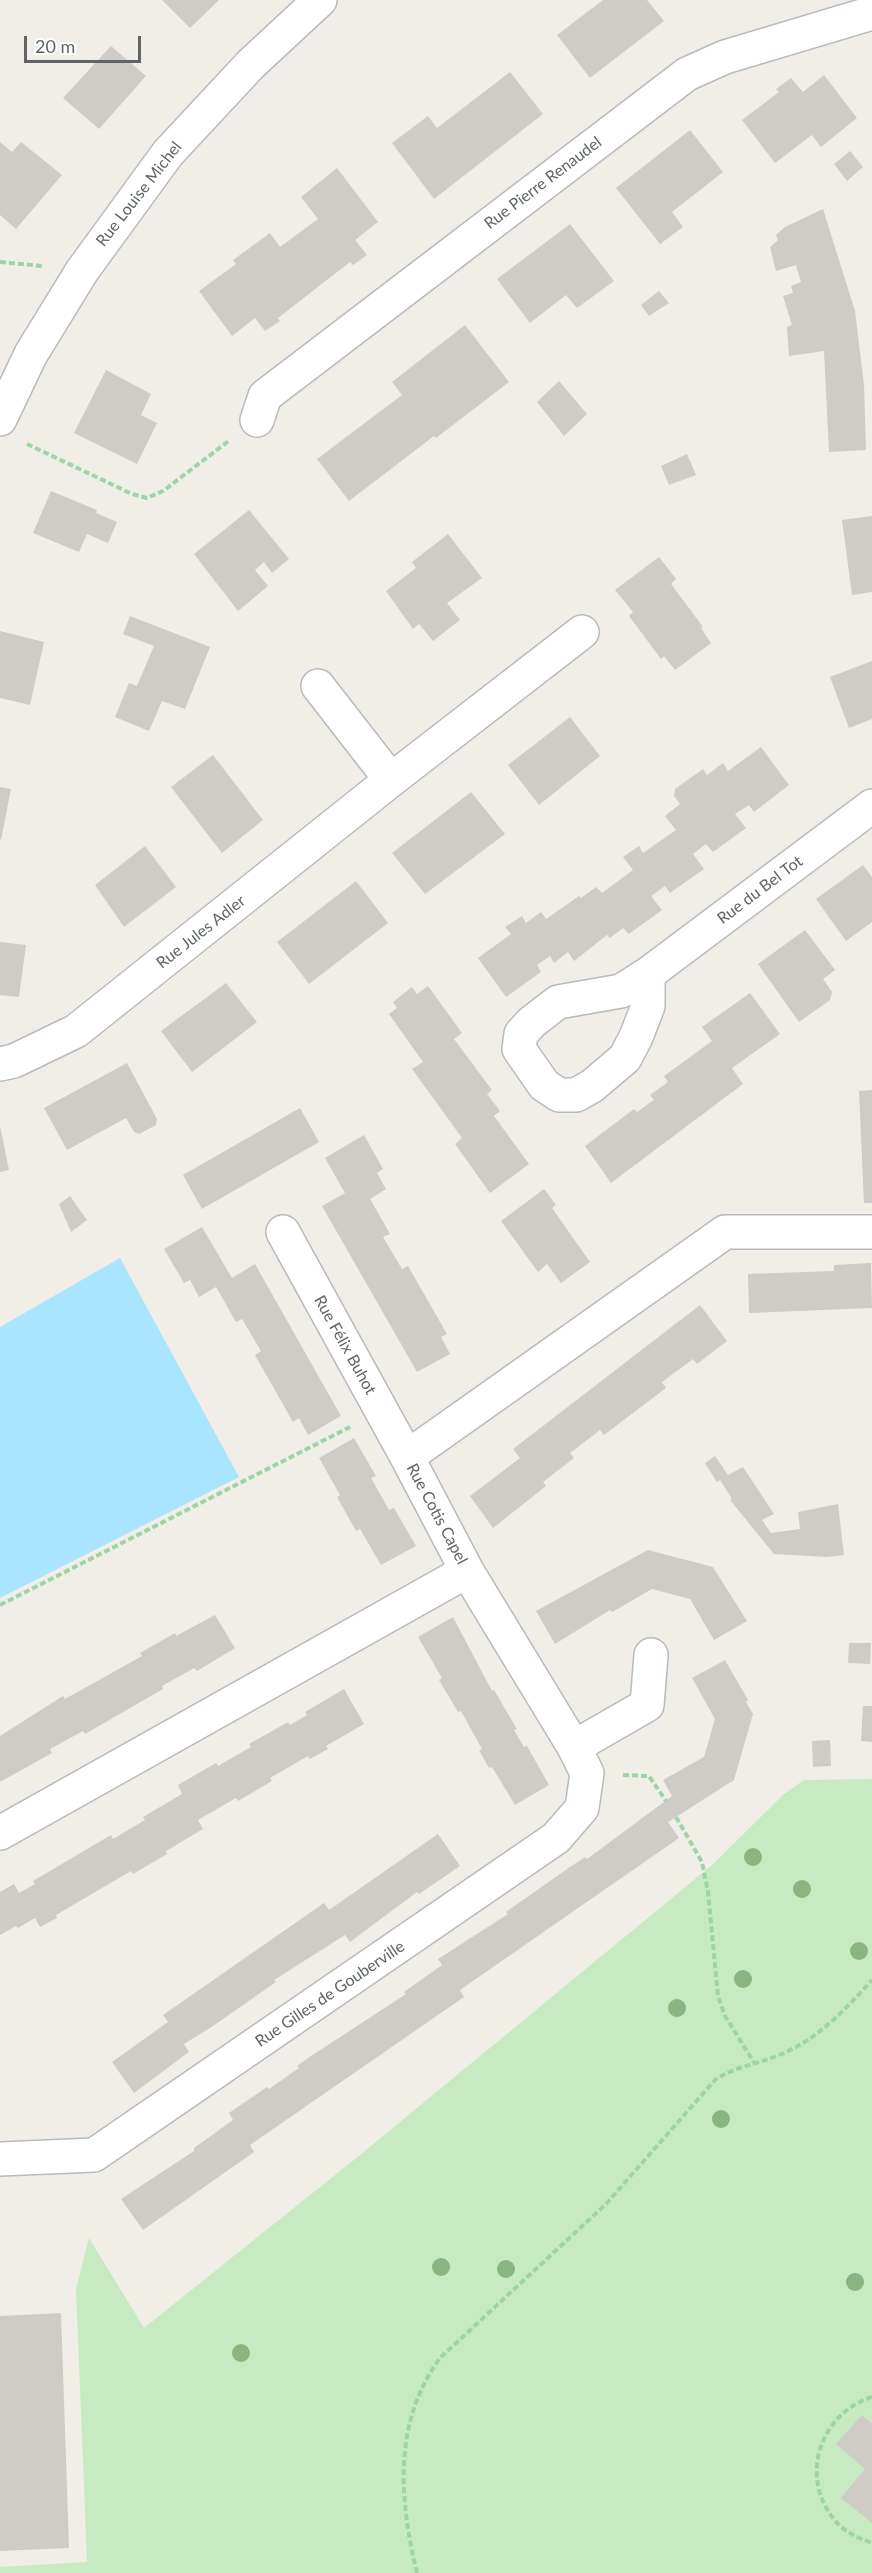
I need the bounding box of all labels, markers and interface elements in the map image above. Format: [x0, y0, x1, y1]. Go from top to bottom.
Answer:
scale bar [27, 24, 144, 62]
text: 20 m [35, 35, 75, 57]
street label: Rue Pierre Renaudel [481, 133, 605, 233]
street label: Rue Louise Michel [92, 138, 186, 250]
street label: Rue du Bel Tot [714, 852, 806, 928]
street label: Rue Jules Adler [153, 891, 249, 973]
street label: Rue Félix Buhot [310, 1292, 380, 1398]
street label: Rue Cotis Capel [402, 1460, 472, 1568]
street label: Rue Gilles de Gouberville [252, 1937, 408, 2051]

